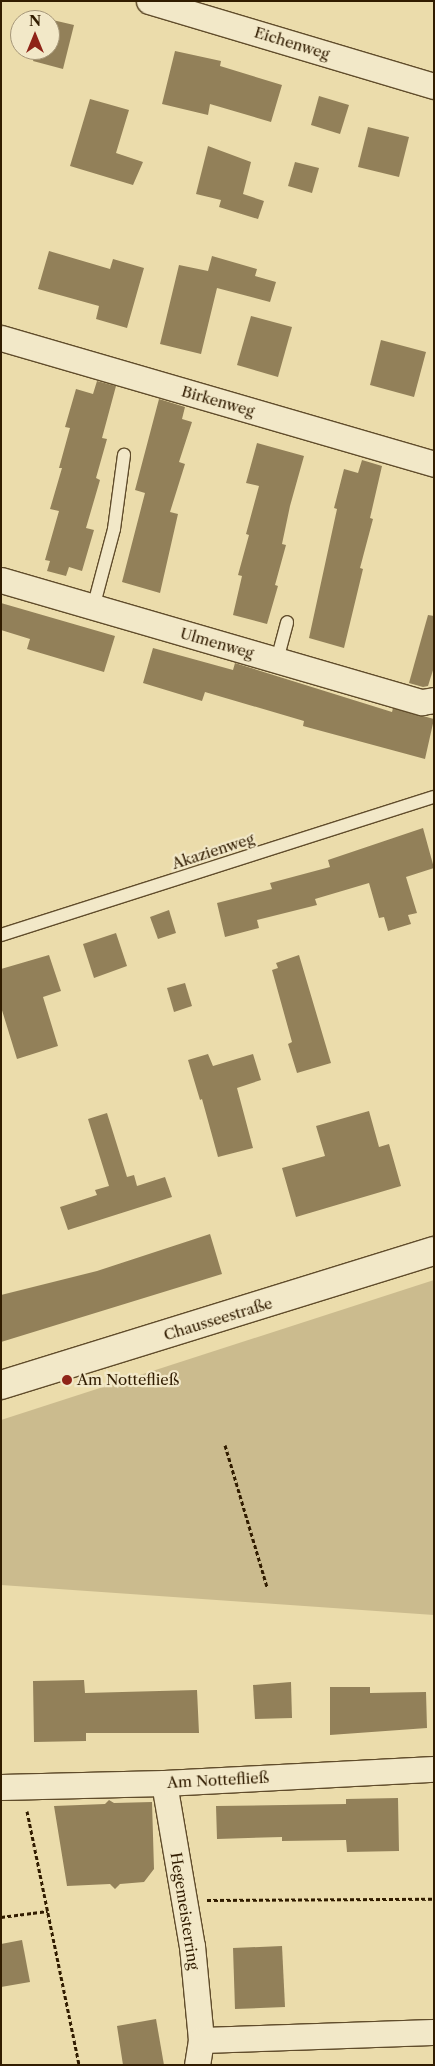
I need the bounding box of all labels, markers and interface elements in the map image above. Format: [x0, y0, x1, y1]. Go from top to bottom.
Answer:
north arrow [10, 10, 60, 60]
text: N [29, 12, 41, 30]
street label: Eichenweg [252, 23, 332, 63]
street label: Birkenweg [179, 382, 257, 420]
street label: Ulmenweg [178, 624, 256, 662]
street label: Akazienweg [170, 829, 256, 873]
street label: Chausseestraße [161, 1294, 275, 1344]
place label: Am Nottefließ [77, 1371, 179, 1389]
marker: Am Nottefließ [61, 1374, 73, 1386]
street label: Am Nottefließ [167, 1768, 269, 1792]
street label: Hegemeisterring [167, 1851, 203, 1971]

